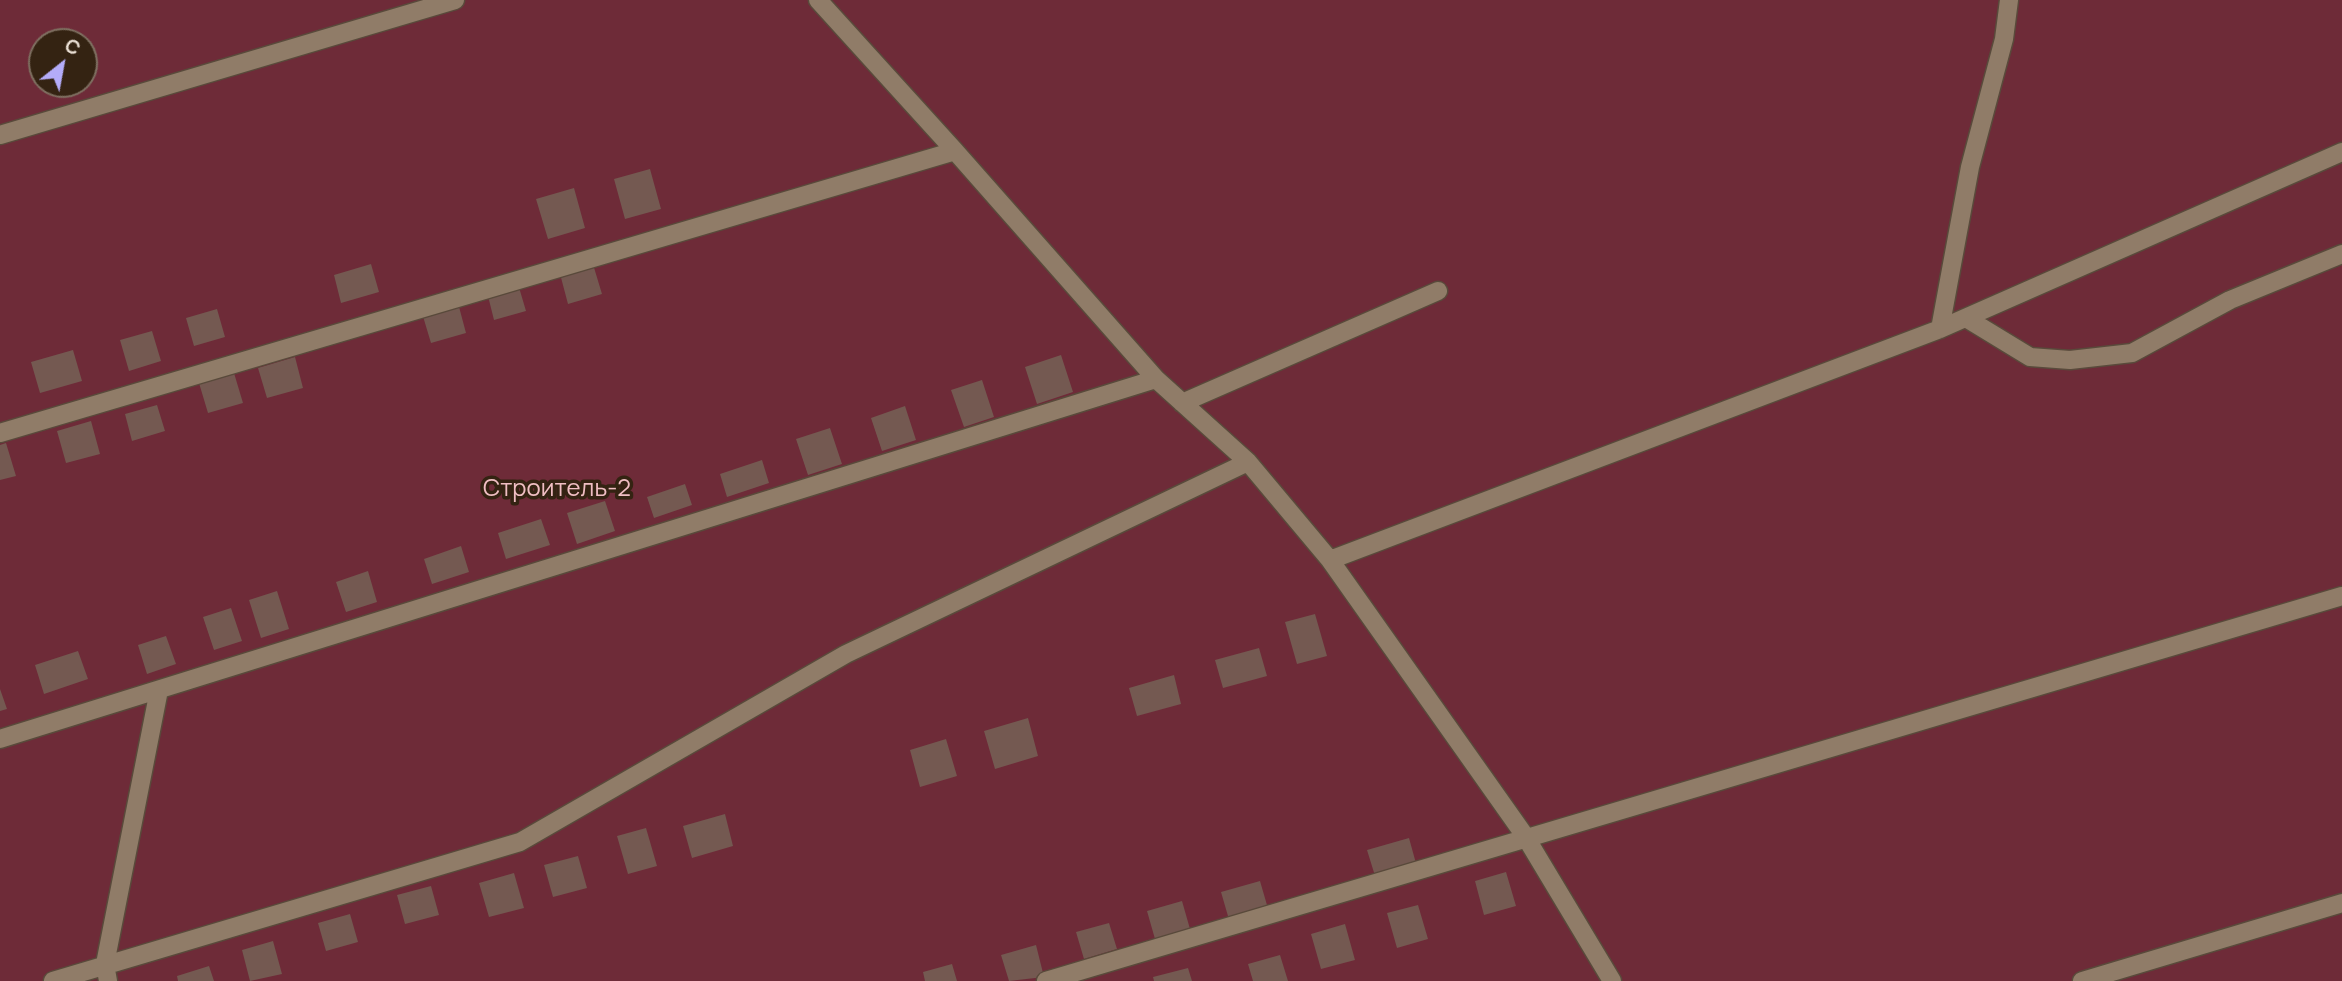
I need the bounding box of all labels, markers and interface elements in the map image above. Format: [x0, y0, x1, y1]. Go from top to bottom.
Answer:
north arrow [28, 28, 98, 98]
text: С [60, 32, 85, 61]
park label: Строитель-2 [483, 475, 631, 503]

